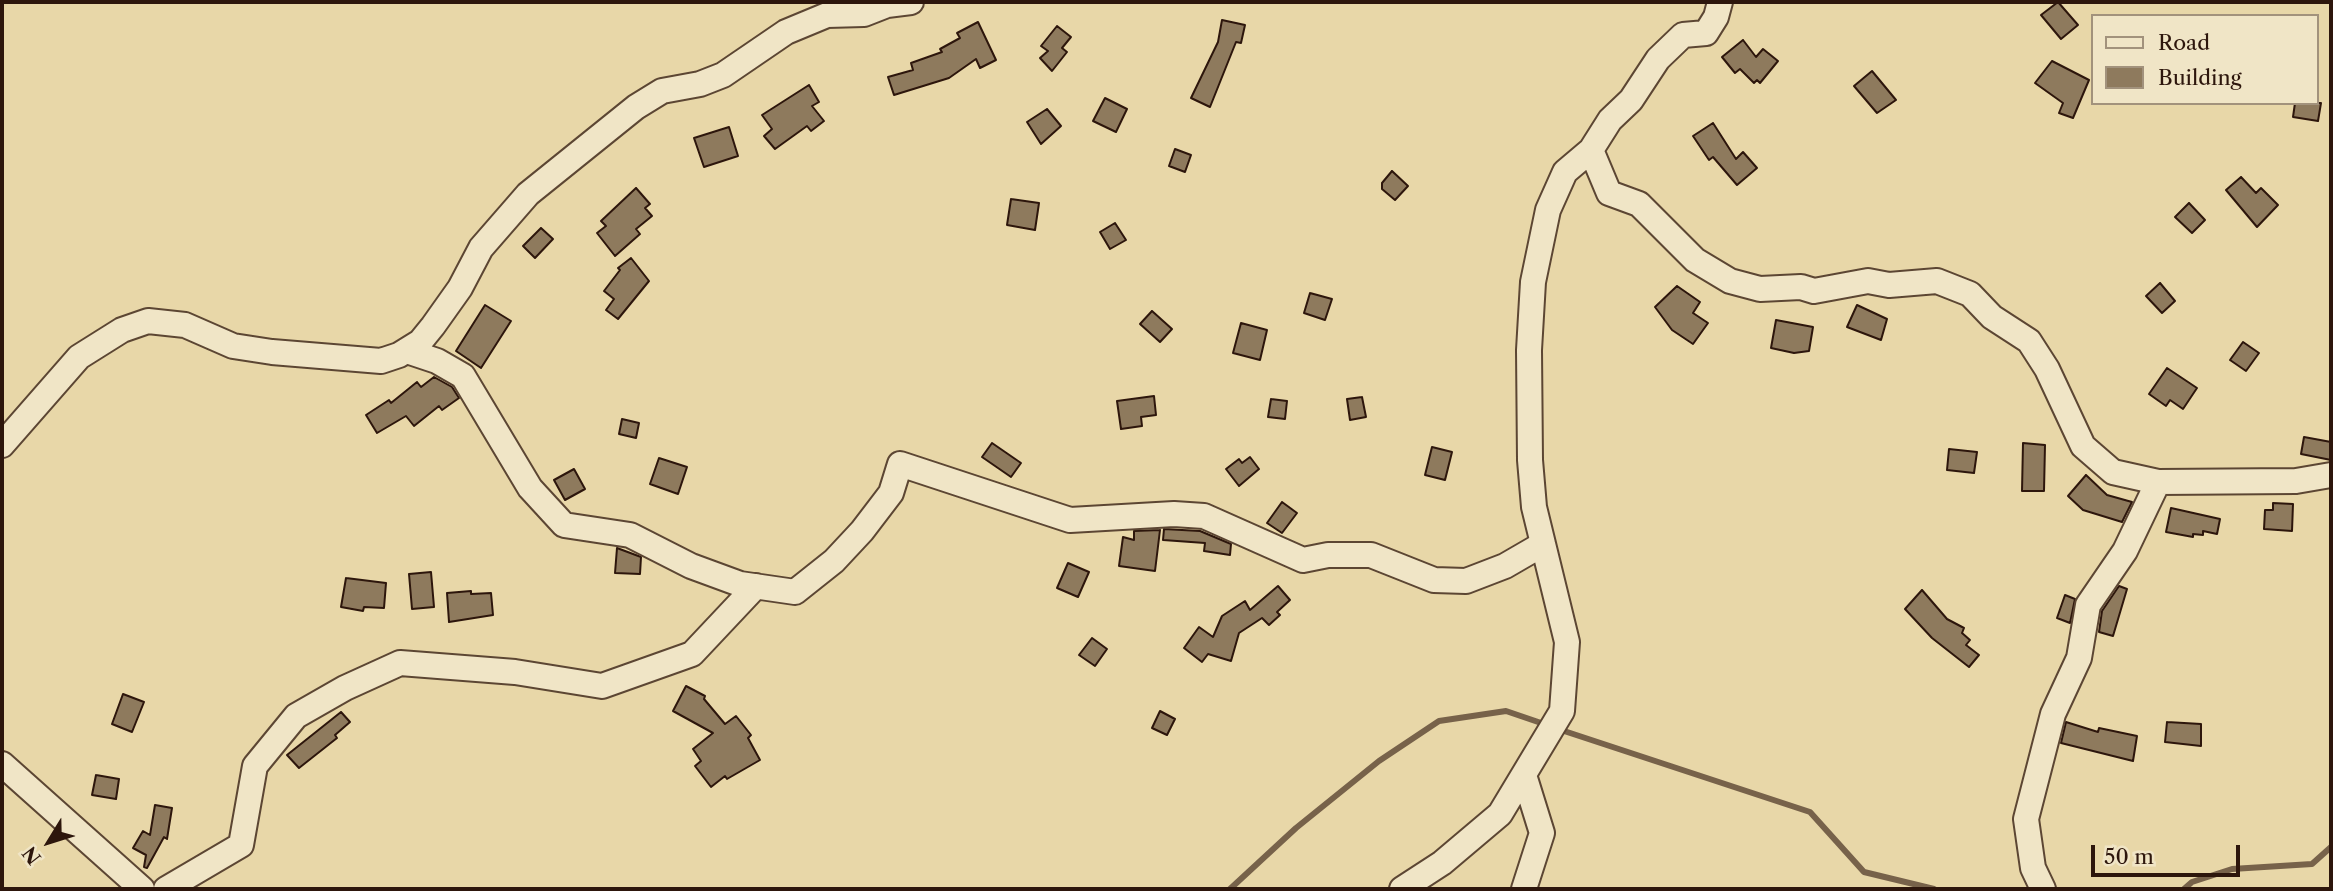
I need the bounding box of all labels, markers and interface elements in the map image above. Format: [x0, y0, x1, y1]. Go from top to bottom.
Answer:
legend [2092, 14, 2319, 105]
text: Road [2158, 30, 2210, 55]
text: Building [2158, 65, 2242, 90]
north arrow [14, 807, 84, 877]
scale bar [2095, 832, 2244, 876]
text: N [18, 842, 46, 869]
text: 50 m [2104, 844, 2154, 869]

